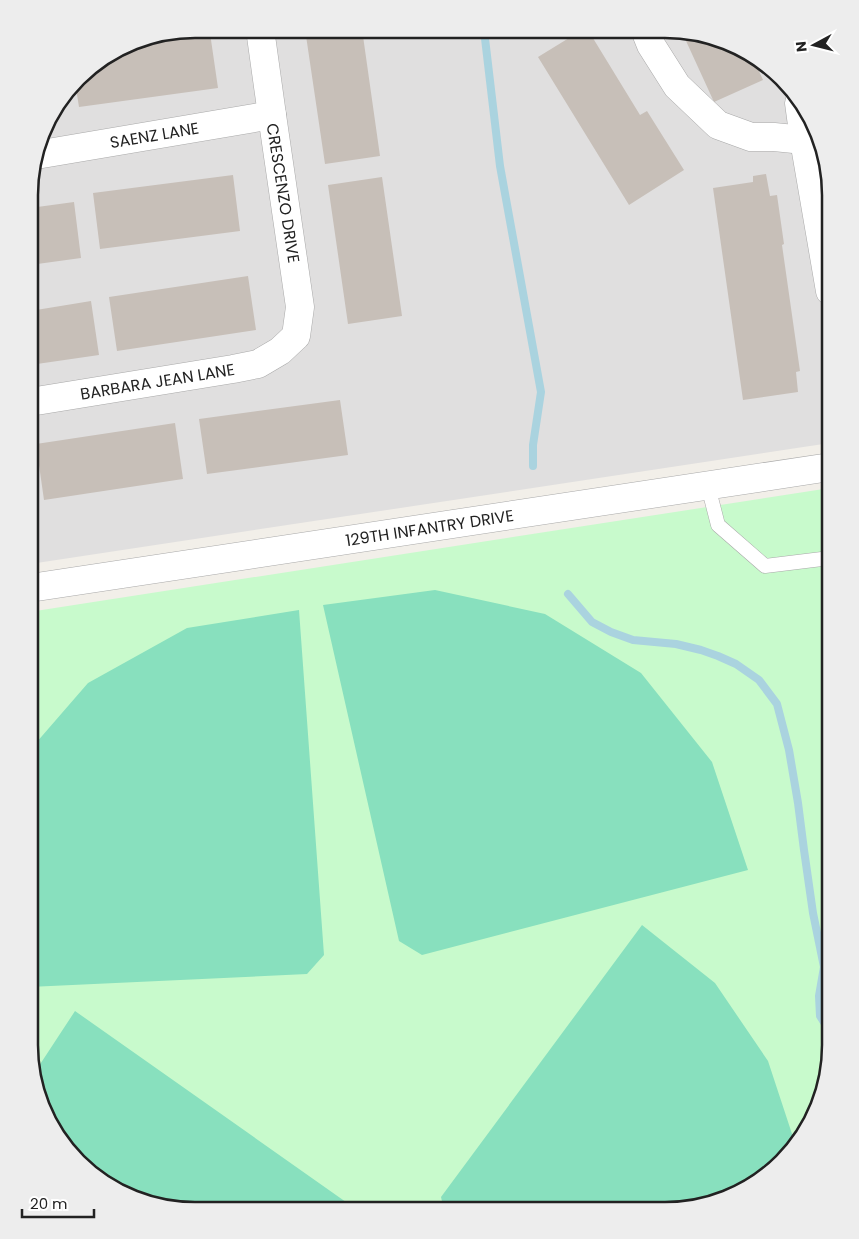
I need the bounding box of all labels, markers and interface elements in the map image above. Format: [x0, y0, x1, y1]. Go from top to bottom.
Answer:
north arrow [789, 20, 839, 70]
text: N [791, 40, 812, 53]
street label: SAENZ LANE [108, 116, 201, 154]
street label: CRESCENZO DRIVE [261, 122, 305, 264]
street label: BARBARA JEAN LANE [79, 357, 236, 405]
street label: 129TH INFANTRY DRIVE [344, 504, 515, 552]
scale bar [22, 1186, 95, 1218]
text: 20 m [30, 1193, 68, 1214]

